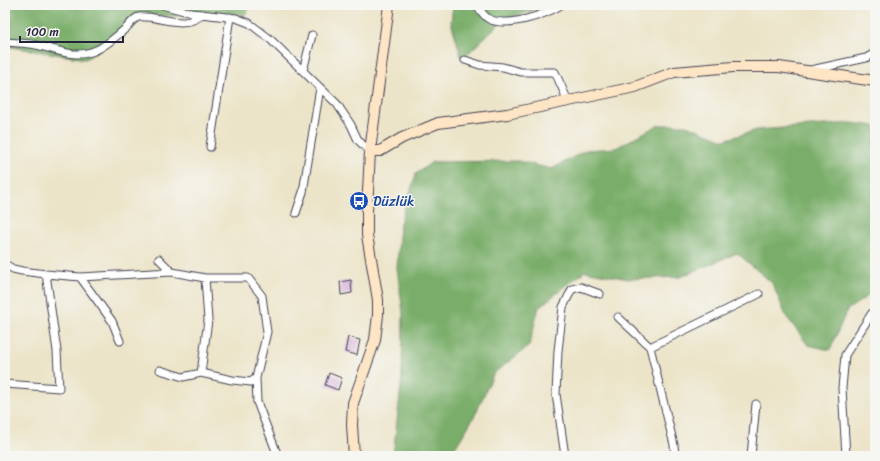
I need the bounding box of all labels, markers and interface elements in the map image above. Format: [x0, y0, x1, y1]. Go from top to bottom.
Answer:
scale bar [20, 18, 123, 44]
text: 100 m [26, 21, 59, 43]
place label: Düzlük [373, 189, 414, 214]
bus stop icon: Düzlük [348, 190, 370, 212]

